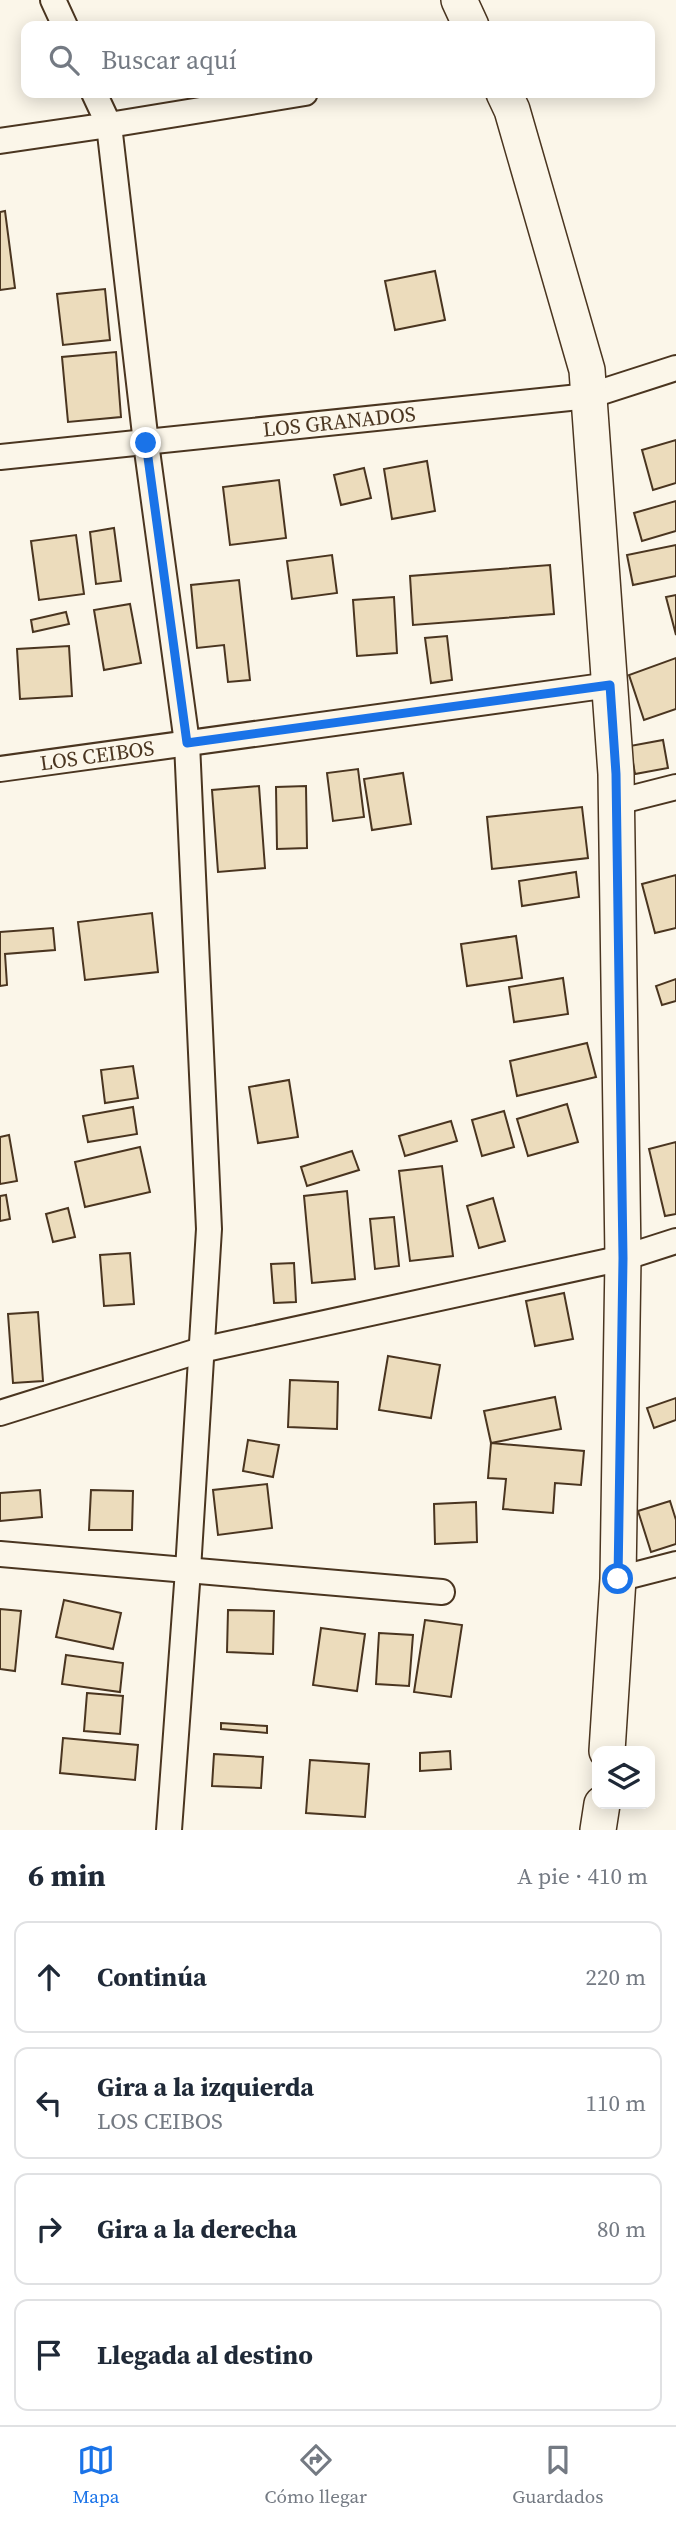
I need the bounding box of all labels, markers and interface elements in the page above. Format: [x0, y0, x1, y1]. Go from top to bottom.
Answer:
search box [21, 21, 655, 98]
icon: search [45, 41, 83, 79]
text: Buscar aquí [101, 42, 237, 78]
street label: LOS GRANADOS [261, 399, 417, 444]
route end [130, 427, 161, 458]
street label: LOS CEIBOS [38, 733, 156, 777]
route start [602, 1563, 633, 1594]
map controls [592, 1746, 655, 1809]
button: layers [592, 1746, 655, 1809]
text: 6 min [28, 1855, 106, 1896]
text: A pie · 410 m [517, 1860, 648, 1892]
icon: ahead [30, 1958, 68, 1996]
text: Continúa [97, 1959, 207, 1995]
text: 220 m [585, 1961, 646, 1993]
text: Gira a la izquierda [97, 2069, 314, 2105]
icon: left [30, 2084, 68, 2122]
text: 110 m [585, 2087, 646, 2119]
text: LOS CEIBOS [97, 2105, 223, 2137]
icon: right [30, 2210, 68, 2248]
text: Gira a la derecha [97, 2211, 297, 2247]
text: 80 m [597, 2213, 646, 2245]
icon: arrive [30, 2336, 68, 2374]
text: Llegada al destino [97, 2337, 313, 2373]
tab: Mapa [73, 2441, 119, 2509]
tab: Cómo llegar [265, 2441, 367, 2509]
tab: Guardados [512, 2441, 603, 2509]

